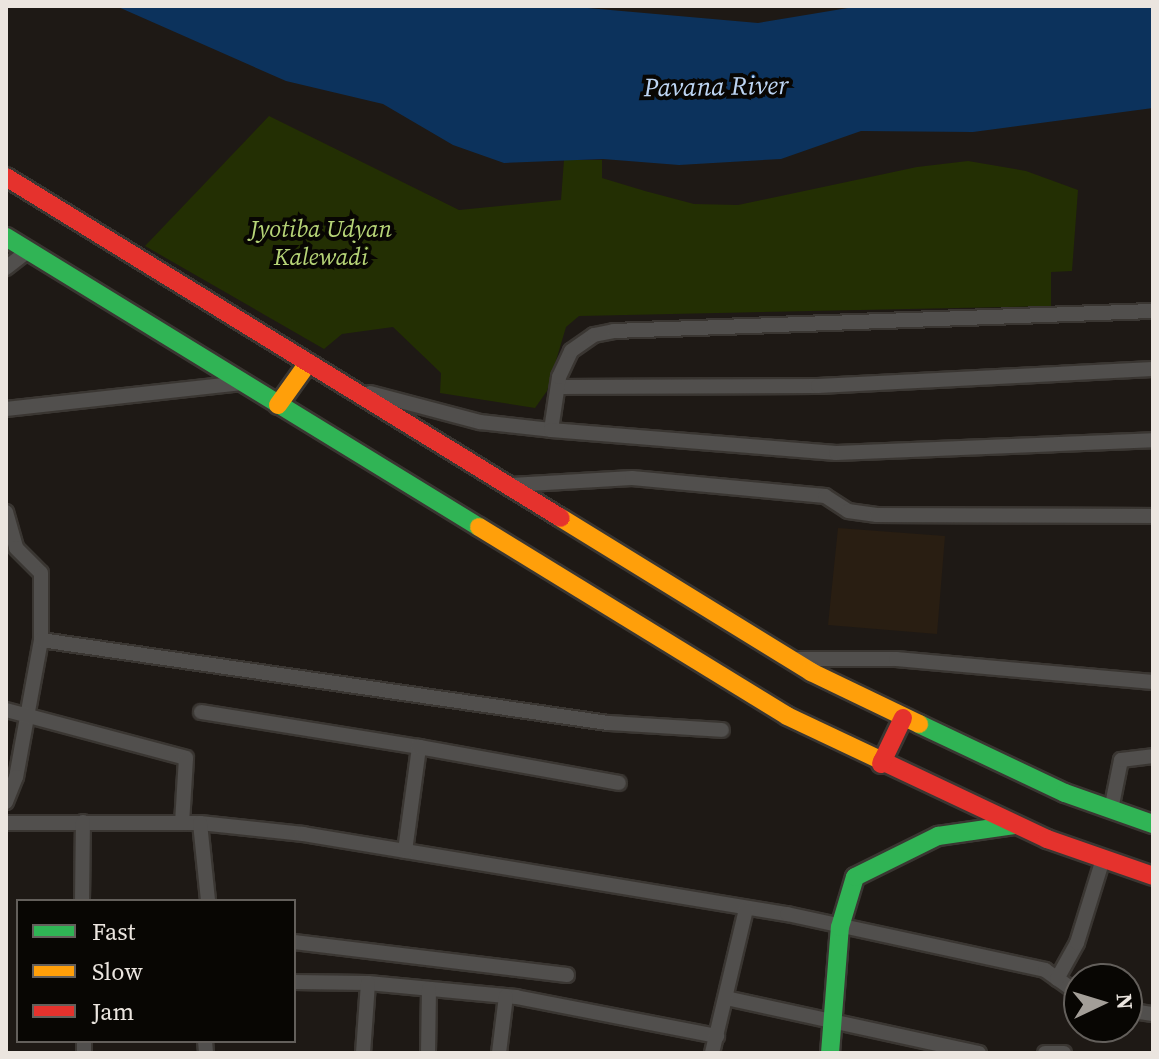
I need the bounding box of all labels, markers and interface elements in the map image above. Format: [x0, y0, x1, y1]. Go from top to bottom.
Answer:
water label: Pavana River [643, 70, 789, 104]
park label: Jyotiba Udyan Kalewadi [250, 215, 392, 271]
legend [16, 899, 296, 1043]
text: Fast [92, 915, 135, 948]
text: Slow [92, 955, 143, 988]
north arrow [1063, 963, 1143, 1043]
text: N [1109, 992, 1140, 1011]
text: Jam [92, 995, 134, 1028]

